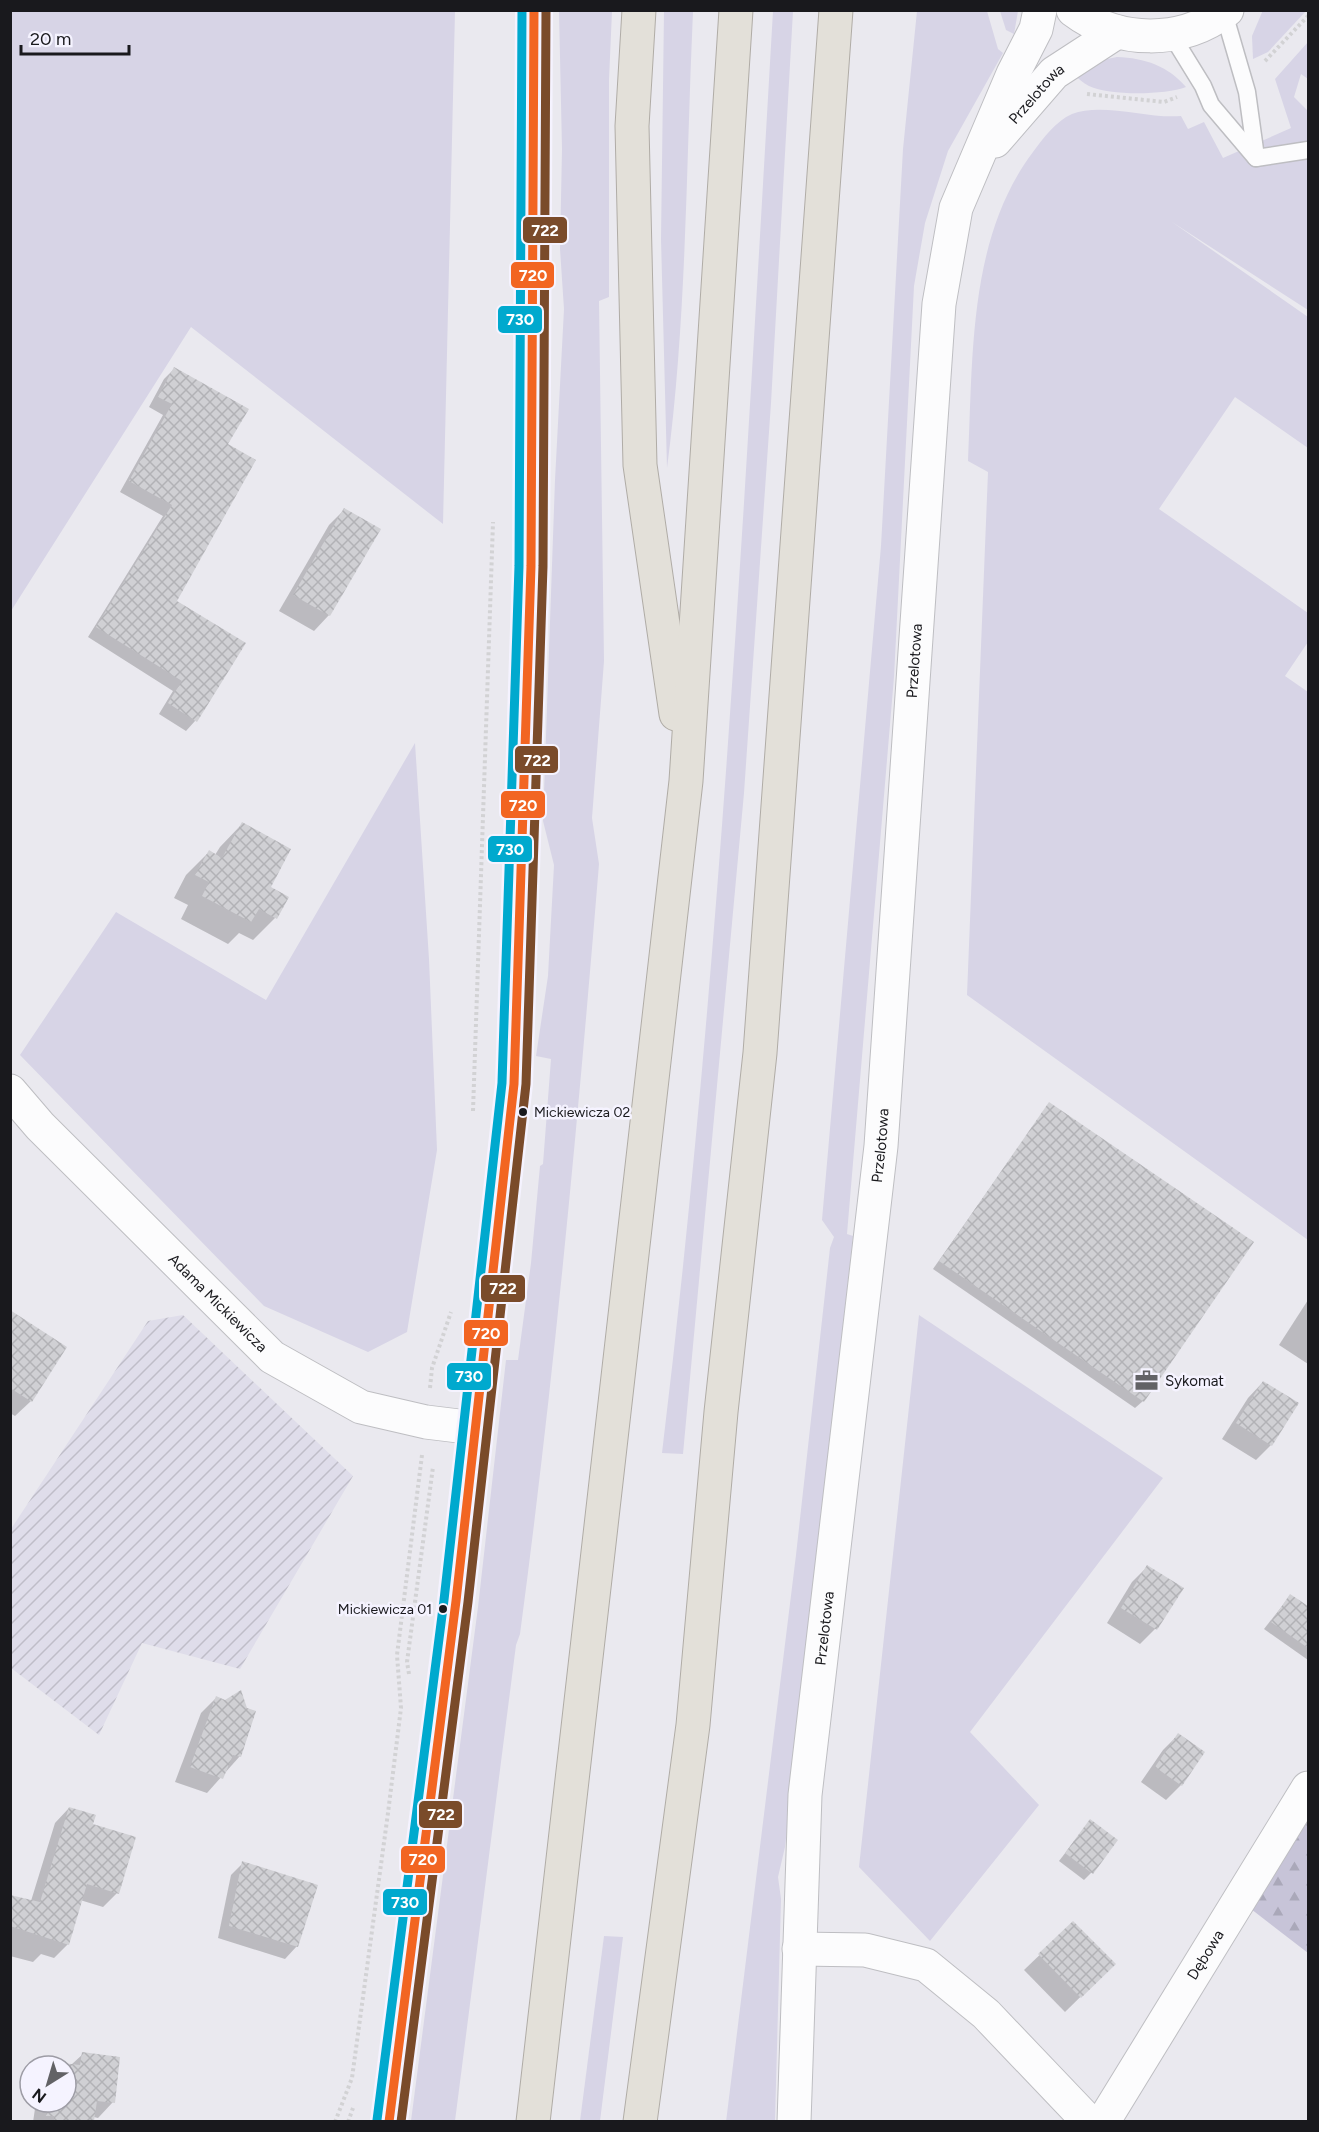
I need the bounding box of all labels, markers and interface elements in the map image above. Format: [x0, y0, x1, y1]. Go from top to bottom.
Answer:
scale bar [21, 18, 129, 56]
text: 20 m [30, 28, 71, 50]
street label: Przelotowa [1005, 60, 1068, 128]
line badge: 722 [522, 216, 568, 244]
text: 722 [531, 221, 559, 240]
line badge: 720 [510, 261, 555, 289]
text: 720 [519, 266, 547, 285]
line badge: 730 [497, 305, 543, 334]
text: 730 [506, 310, 534, 329]
street label: Przelotowa [903, 623, 926, 699]
line badge: 722 [514, 745, 559, 774]
text: 722 [523, 751, 551, 770]
line badge: 720 [500, 790, 546, 819]
text: 720 [509, 796, 537, 815]
line badge: 730 [487, 835, 533, 863]
text: 730 [496, 840, 524, 859]
place label: Mickiewicza 02 [534, 1104, 630, 1121]
marker: Mickiewicza 02 [517, 1106, 529, 1118]
street label: Przelotowa [868, 1108, 893, 1184]
street label: Adama Mickiewicza [165, 1250, 271, 1356]
line badge: 722 [480, 1274, 526, 1303]
text: 722 [489, 1279, 517, 1298]
line badge: 720 [463, 1319, 509, 1347]
text: 720 [472, 1324, 500, 1343]
line badge: 730 [446, 1362, 492, 1391]
text: 730 [455, 1367, 483, 1386]
office icon: Sykomat [1134, 1368, 1160, 1394]
place label: Sykomat [1165, 1372, 1224, 1390]
street label: Przelotowa [811, 1590, 838, 1666]
place label: Mickiewicza 01 [338, 1601, 432, 1618]
marker: Mickiewicza 01 [437, 1603, 449, 1615]
line badge: 722 [418, 1800, 463, 1829]
text: 722 [427, 1805, 455, 1824]
line badge: 720 [400, 1845, 446, 1874]
text: 720 [409, 1850, 437, 1869]
line badge: 730 [382, 1888, 428, 1916]
text: 730 [391, 1893, 419, 1912]
street label: Dębowa [1183, 1927, 1228, 1983]
north arrow [18, 2054, 78, 2114]
text: N [29, 2084, 50, 2107]

